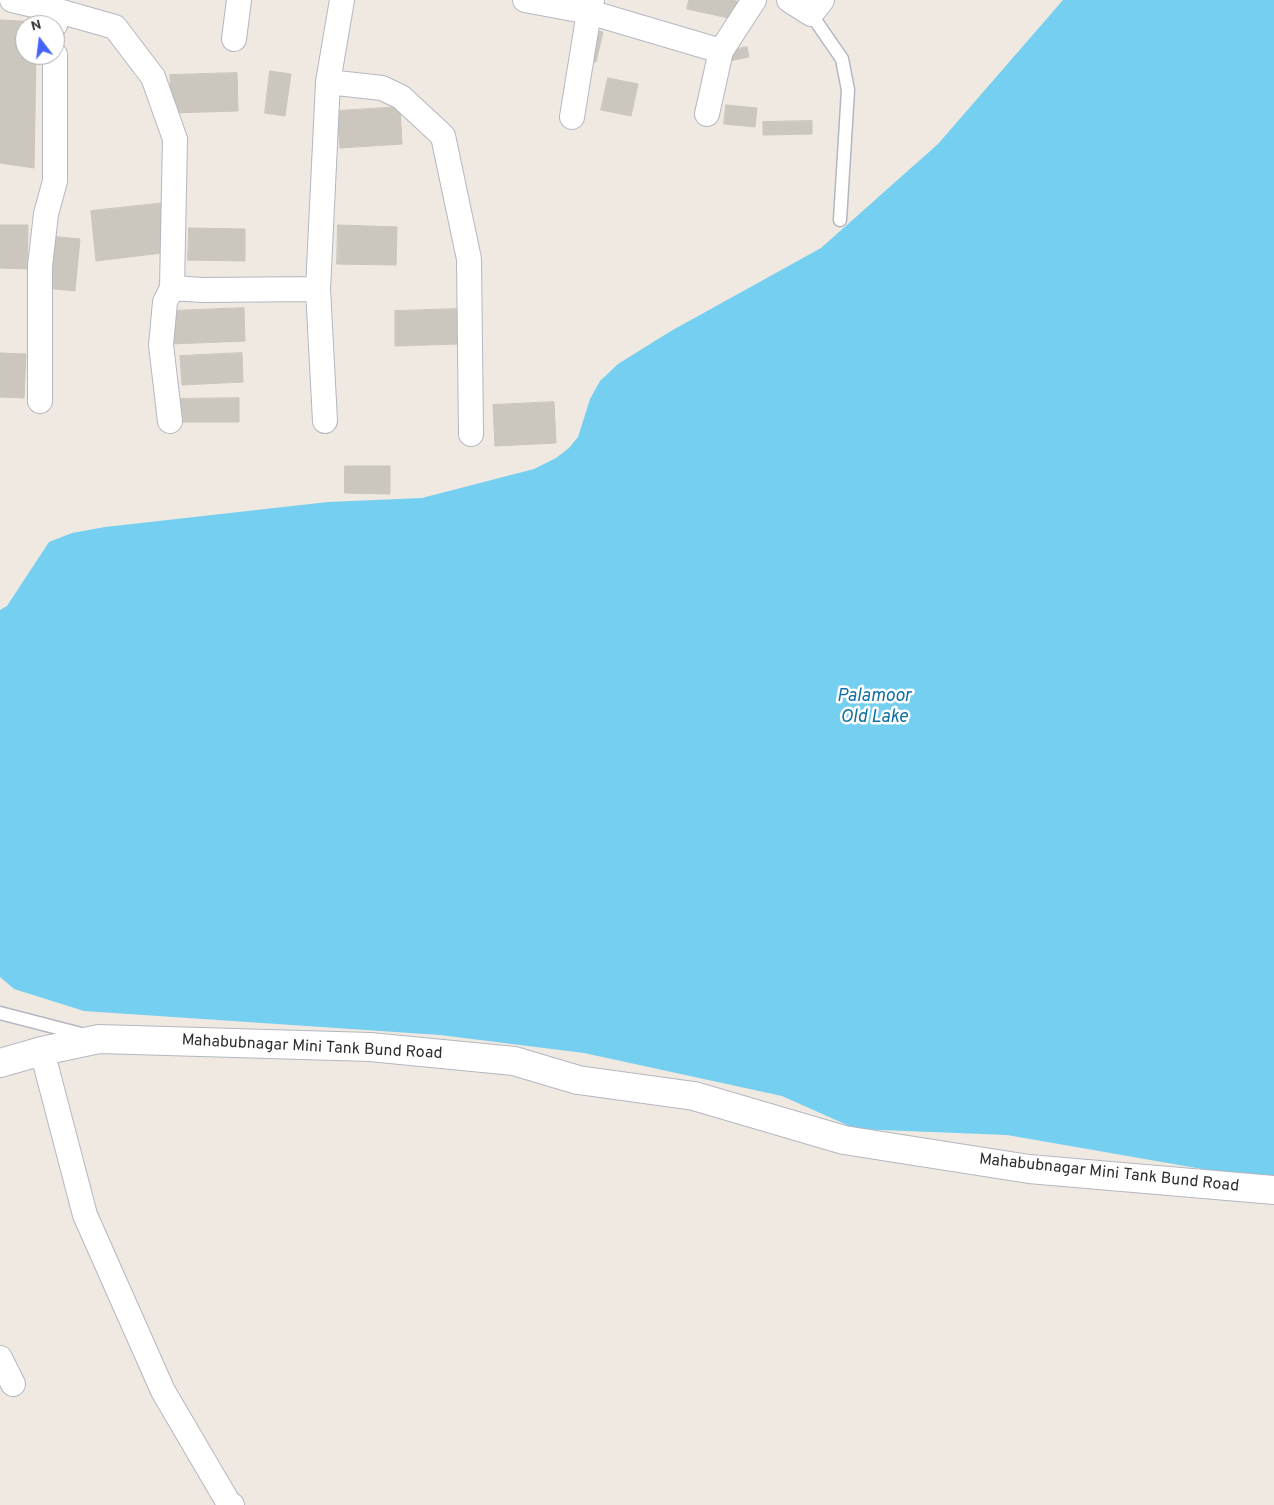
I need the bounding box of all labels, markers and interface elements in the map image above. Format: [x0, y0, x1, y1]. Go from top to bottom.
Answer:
north arrow [15, 15, 65, 65]
text: N [29, 16, 43, 36]
water label: Palamoor Old Lake [837, 686, 911, 729]
street label: Mahabubnagar Mini Tank Bund Road [181, 1032, 443, 1064]
street label: Mahabubnagar Mini Tank Bund Road [978, 1151, 1240, 1197]

